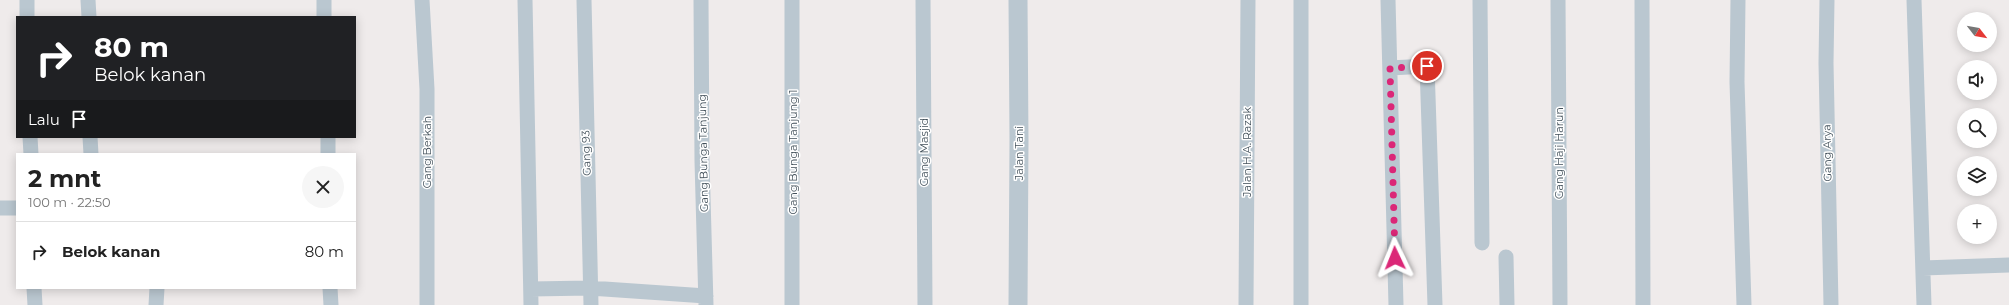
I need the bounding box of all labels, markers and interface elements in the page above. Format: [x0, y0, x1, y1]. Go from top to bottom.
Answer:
north arrow [1957, 12, 1997, 52]
map controls [1957, 12, 1997, 244]
text: 80 m [94, 30, 169, 64]
icon: right [28, 32, 80, 84]
pin [1410, 49, 1444, 83]
icon: arrive [1416, 55, 1438, 77]
button: sound [1957, 60, 1997, 100]
text: Belok kanan [94, 64, 206, 86]
street label: Gang Bunga Tanjung 1 [786, 89, 800, 215]
street label: Gang Bunga Tanjung [695, 94, 711, 212]
street label: Jalan H.A. Razak [1240, 107, 1254, 198]
street label: Gang Haji Harun [1552, 107, 1566, 199]
icon: arrive [68, 108, 90, 130]
button: search [1957, 108, 1997, 148]
text: Lalu [28, 110, 60, 129]
street label: Gang Berkah [420, 116, 434, 188]
street label: Gang Masjid [917, 118, 931, 186]
street label: Gang Arya [1820, 124, 1834, 182]
street label: Jalan Tani [1012, 126, 1026, 181]
street label: Gang 93 [578, 130, 594, 176]
button: layers [1957, 156, 1997, 196]
text: 2 mnt [28, 164, 101, 193]
button: close [302, 166, 344, 208]
text: 100 m · 22:50 [28, 194, 111, 210]
button: + [1957, 204, 1997, 244]
position arrow [1374, 237, 1416, 279]
icon: right [28, 241, 50, 263]
text: Belok kanan [62, 242, 160, 261]
text: 80 m [305, 242, 344, 261]

